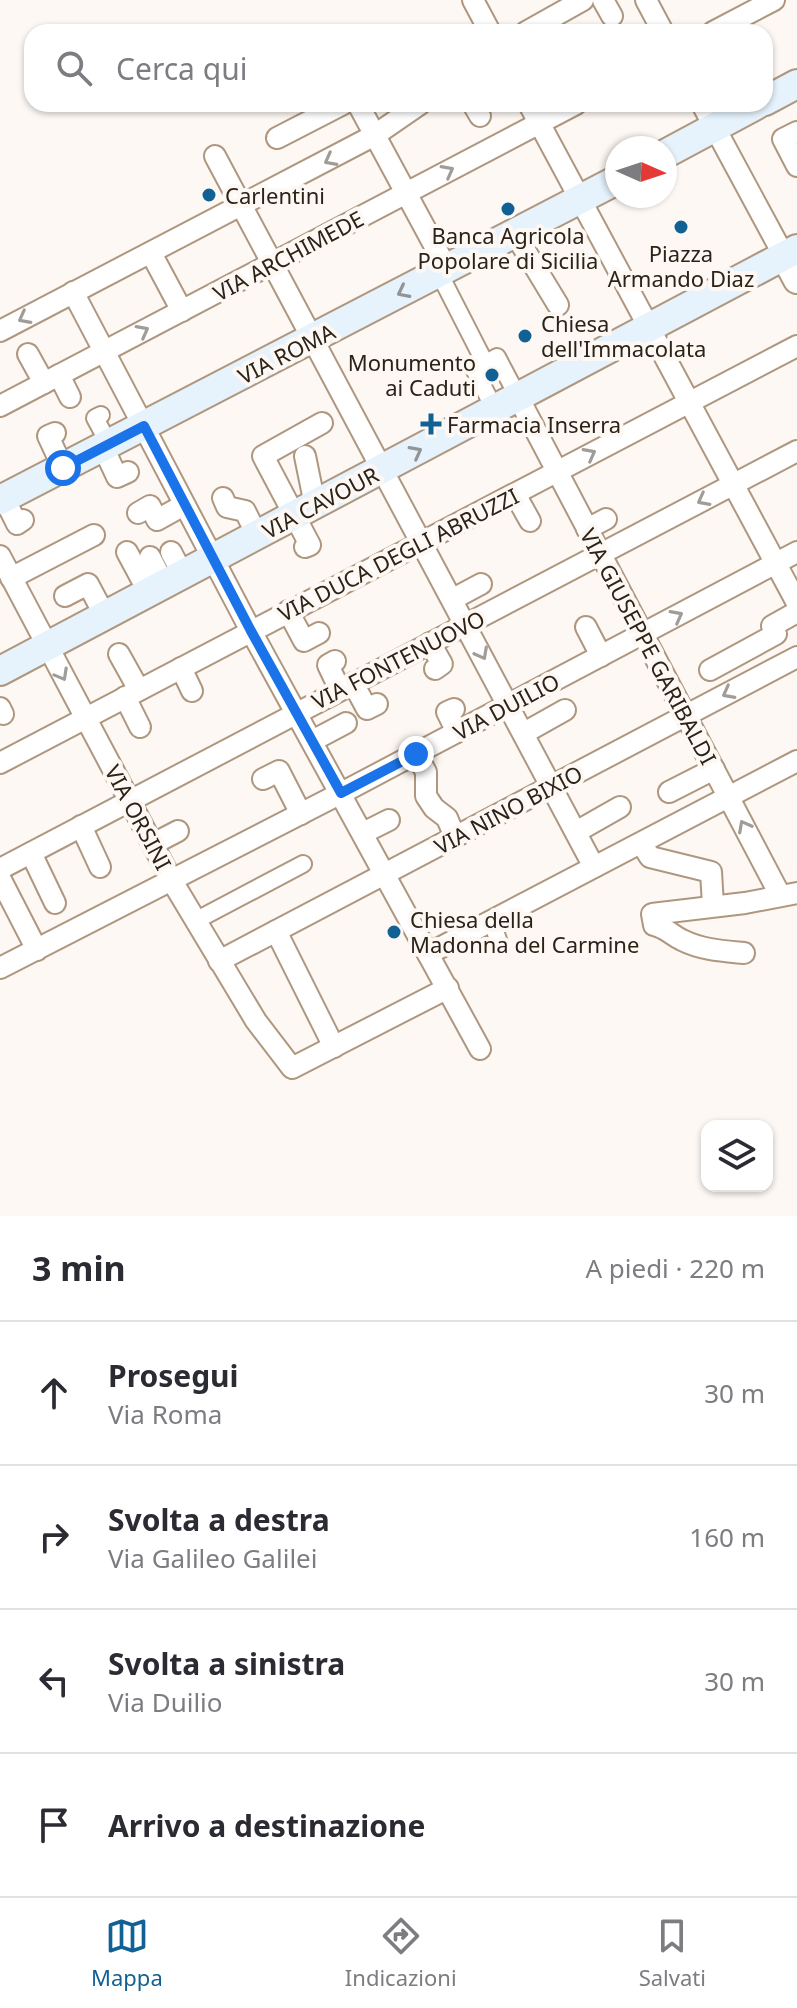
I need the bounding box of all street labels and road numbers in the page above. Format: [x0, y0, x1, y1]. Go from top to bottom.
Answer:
street label: VIA ARCHIMEDE [208, 203, 368, 307]
street label: VIA ROMA [232, 315, 341, 390]
street label: VIA CAVOUR [257, 459, 384, 545]
street label: VIA DUCA DEGLI ABRUZZI [273, 480, 523, 628]
street label: VIA GIUSEPPE GARIBALDI [574, 523, 724, 769]
street label: VIA FONTENUOVO [306, 602, 490, 716]
street label: VIA DUILIO [448, 665, 564, 747]
street label: VIA NINO BIXIO [429, 757, 587, 861]
street label: VIA ORSINI [99, 759, 179, 875]

